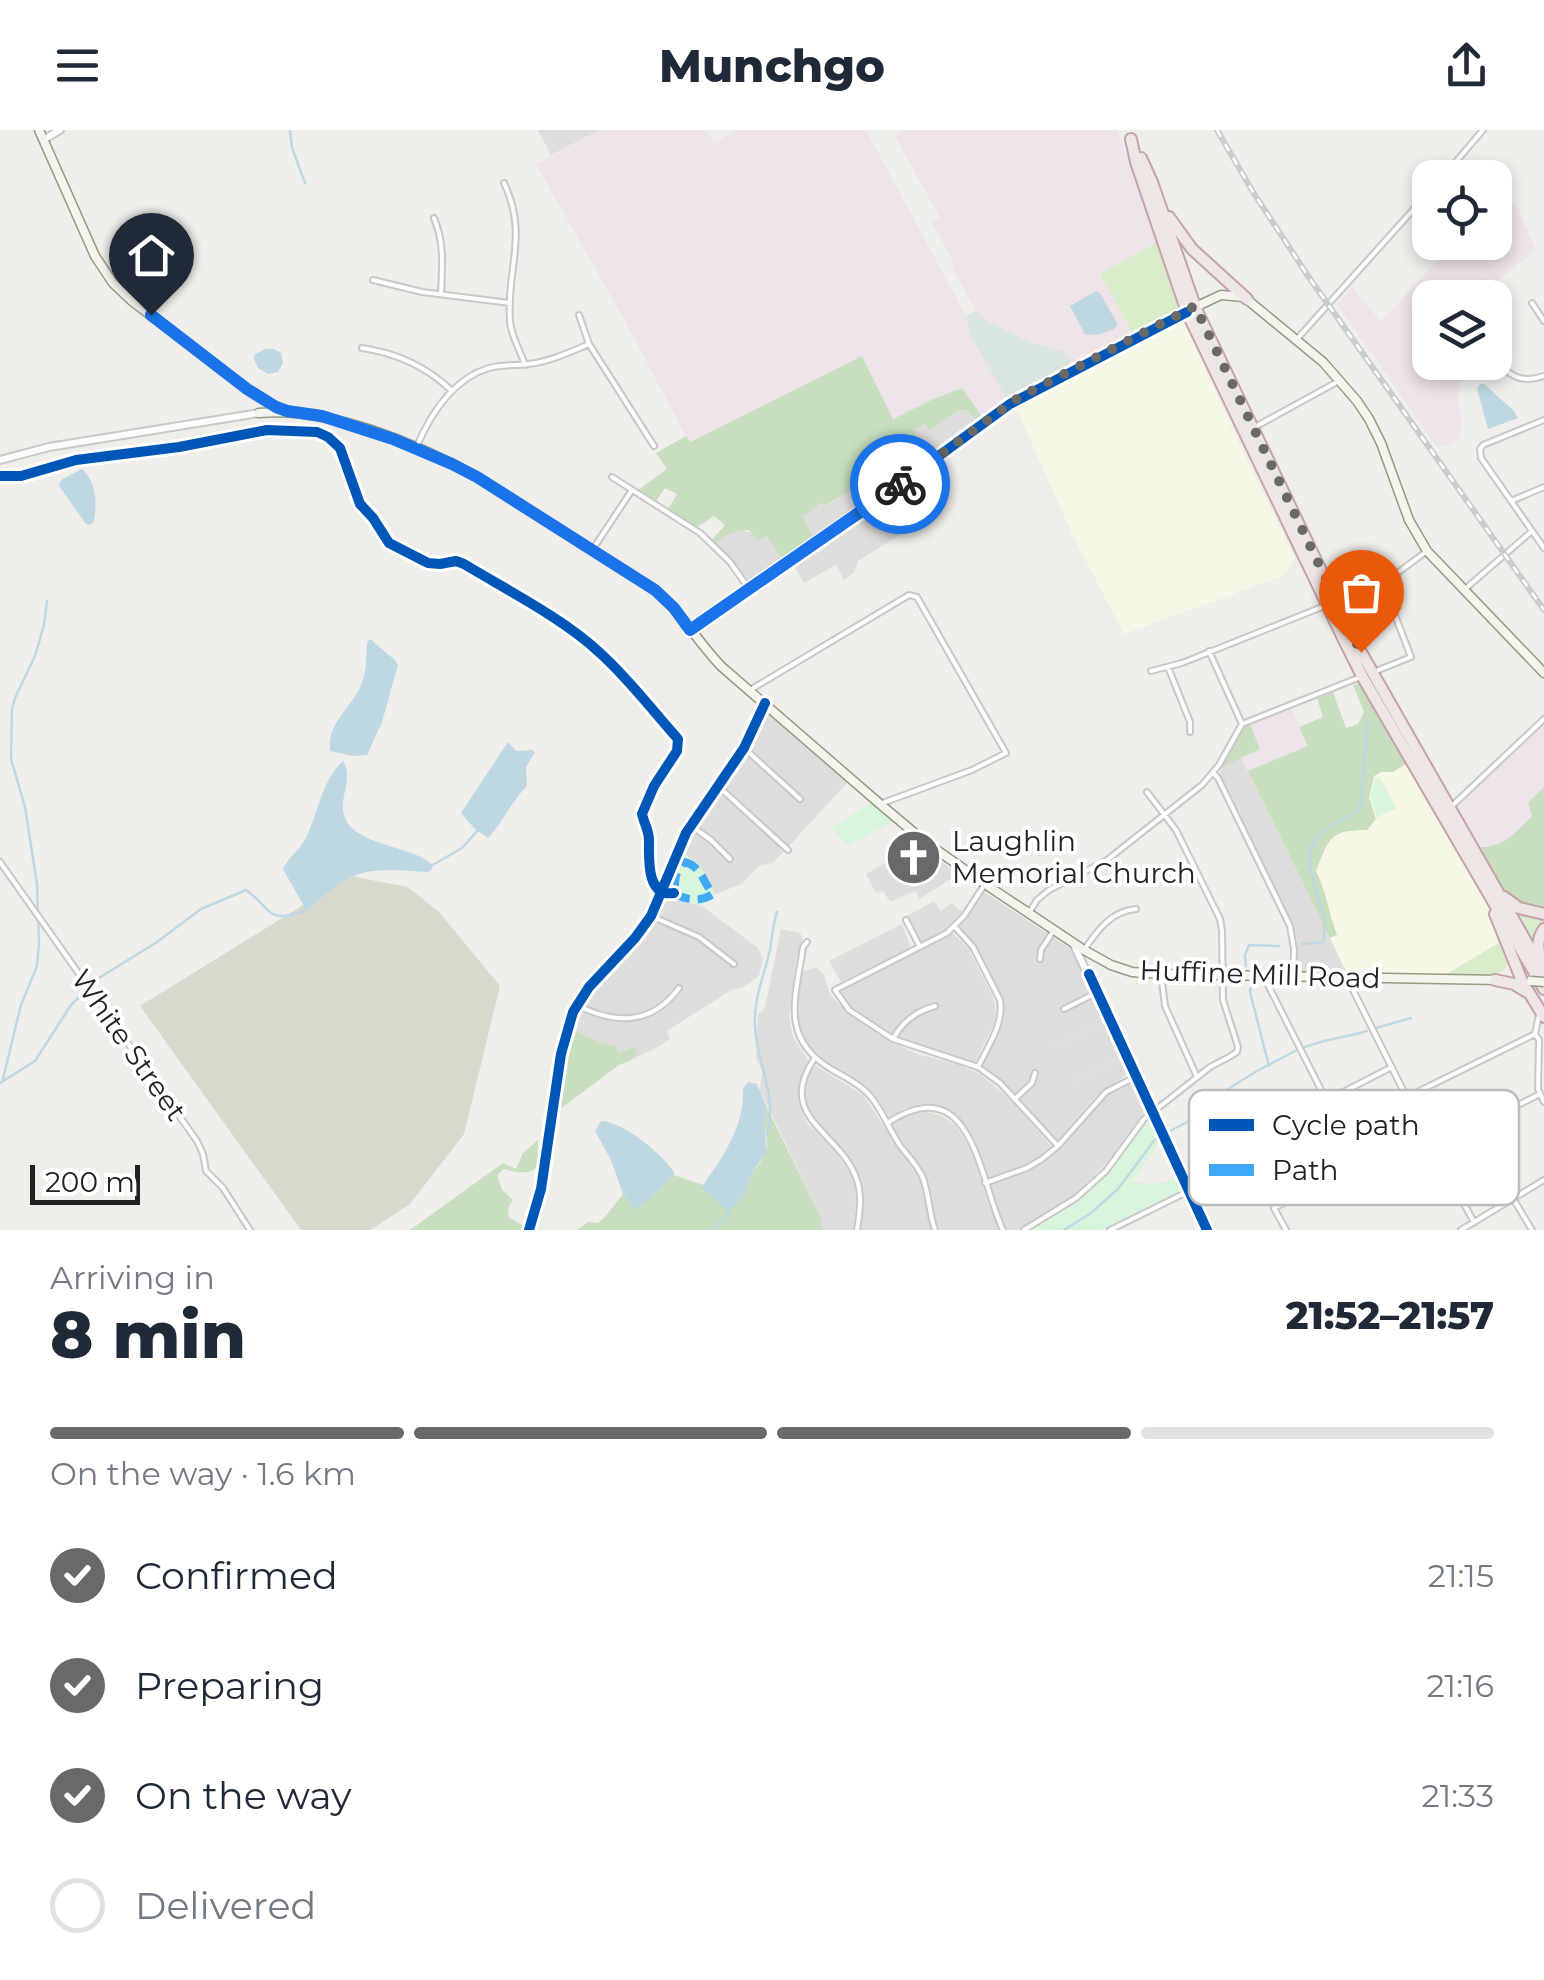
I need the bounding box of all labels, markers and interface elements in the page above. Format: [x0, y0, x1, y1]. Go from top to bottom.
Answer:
icon: menu [50, 38, 105, 93]
text: Munchgo [659, 38, 885, 93]
icon: share [1439, 38, 1494, 93]
map controls [1412, 160, 1512, 380]
button: locate [1412, 160, 1512, 260]
pin [109, 213, 194, 316]
icon: home [124, 228, 179, 283]
button: layers [1412, 280, 1512, 380]
courier [850, 434, 950, 534]
icon: bike [873, 457, 928, 512]
pin [1319, 550, 1404, 653]
icon: bag [1334, 565, 1389, 620]
place label: Laughlin Memorial Church [952, 824, 1196, 890]
church icon: Laughlin Memorial Church [883, 827, 943, 887]
street label: Huffine Mill Road [1139, 953, 1381, 995]
street label: White Street [64, 963, 194, 1127]
legend [1189, 1090, 1519, 1205]
text: Cycle path [1272, 1108, 1420, 1142]
text: Path [1272, 1153, 1339, 1187]
scale bar [30, 1160, 140, 1204]
text: 200 m [45, 1165, 135, 1199]
text: Arriving in [50, 1258, 215, 1297]
text: 21:52–21:57 [1286, 1292, 1494, 1339]
text: 8 min [50, 1295, 246, 1374]
text: On the way · 1.6 km [50, 1454, 356, 1493]
icon: check [50, 1548, 105, 1603]
text: Confirmed [135, 1552, 338, 1599]
text: 21:15 [1428, 1556, 1494, 1595]
icon: check [50, 1658, 105, 1713]
text: Preparing [135, 1662, 324, 1709]
text: 21:16 [1426, 1666, 1494, 1705]
icon: check [50, 1768, 105, 1823]
text: On the way [135, 1772, 352, 1819]
text: 21:33 [1422, 1776, 1494, 1815]
text: Delivered [135, 1882, 316, 1929]

